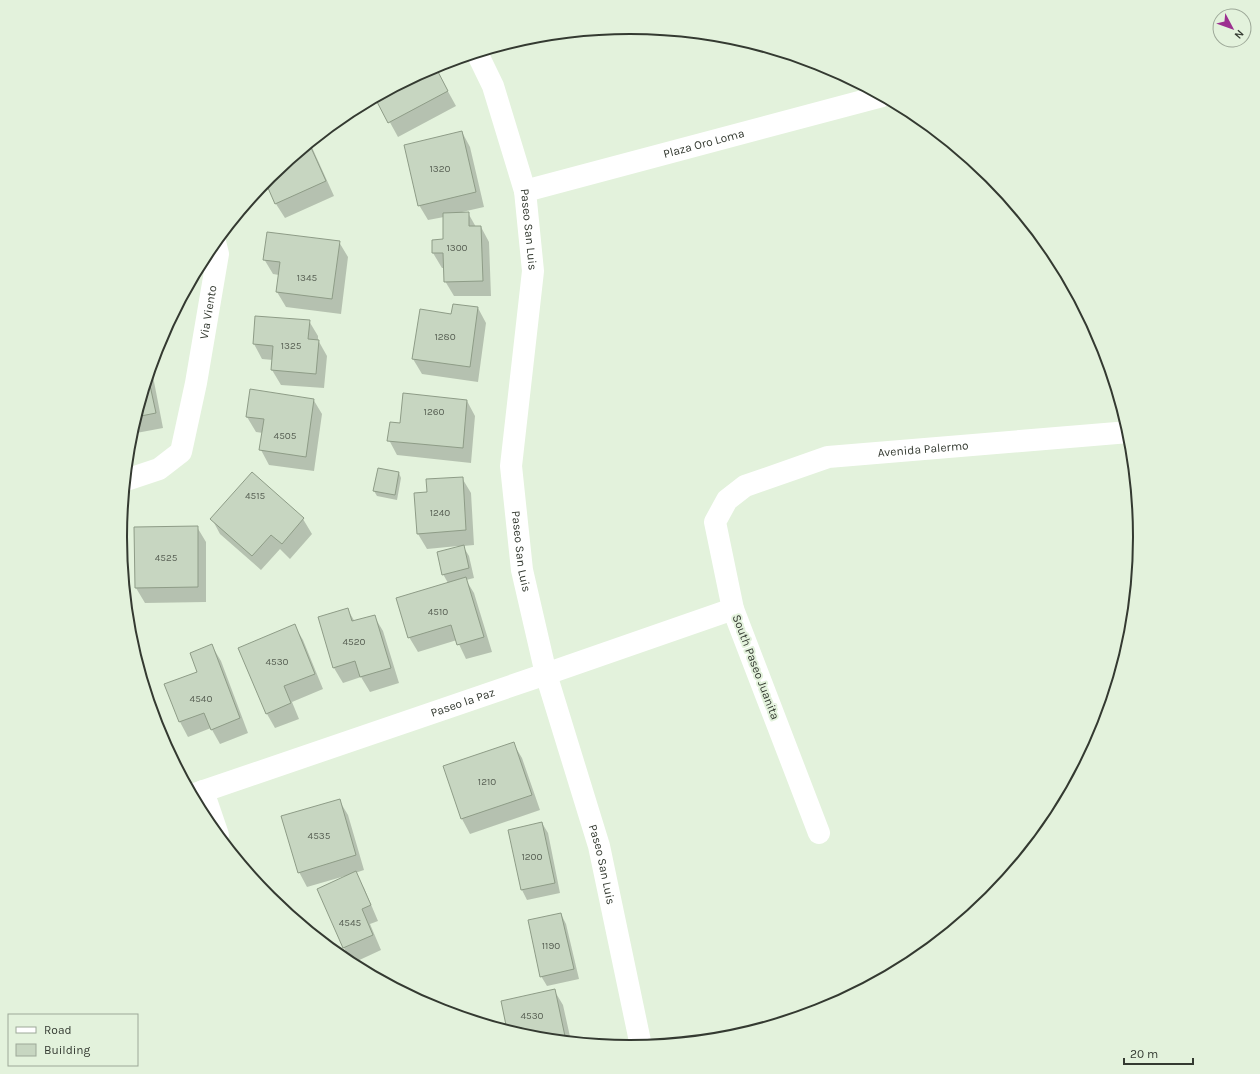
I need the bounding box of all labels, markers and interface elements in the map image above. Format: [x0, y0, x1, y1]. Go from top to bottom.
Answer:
north arrow [1212, 8, 1252, 48]
text: N [1232, 27, 1247, 41]
street label: Plaza Oro Loma [662, 126, 746, 161]
house number: 1320 [430, 163, 451, 175]
street label: Paseo San Luis [518, 188, 540, 271]
house number: 1300 [446, 242, 468, 254]
house number: 1345 [297, 272, 318, 284]
street label: Via Viento [197, 284, 220, 340]
house number: 1280 [434, 331, 456, 343]
house number: 1325 [281, 340, 302, 352]
house number: 1260 [424, 406, 444, 418]
house number: 4505 [274, 430, 297, 442]
street label: Avenida Palermo [877, 438, 969, 460]
house number: 4515 [245, 490, 265, 502]
house number: 1240 [430, 507, 450, 519]
street label: Paseo San Luis [509, 510, 534, 593]
house number: 4525 [155, 552, 178, 564]
house number: 4510 [428, 606, 448, 618]
street label: South Paseo Juanita [729, 612, 783, 722]
house number: 4520 [343, 636, 366, 648]
house number: 4530 [265, 656, 289, 668]
street label: Paseo la Paz [429, 685, 497, 720]
house number: 4540 [190, 693, 212, 705]
house number: 1210 [478, 776, 496, 788]
street label: Paseo San Luis [586, 823, 618, 906]
house number: 4535 [308, 830, 331, 842]
house number: 1200 [522, 851, 543, 863]
house number: 4545 [339, 917, 362, 929]
house number: 1190 [542, 940, 560, 952]
house number: 4530 [520, 1010, 544, 1022]
legend [8, 1014, 138, 1066]
text: Road [44, 1023, 72, 1037]
scale bar [1124, 1040, 1193, 1066]
text: Building [44, 1043, 91, 1057]
text: 20 m [1130, 1047, 1158, 1061]

